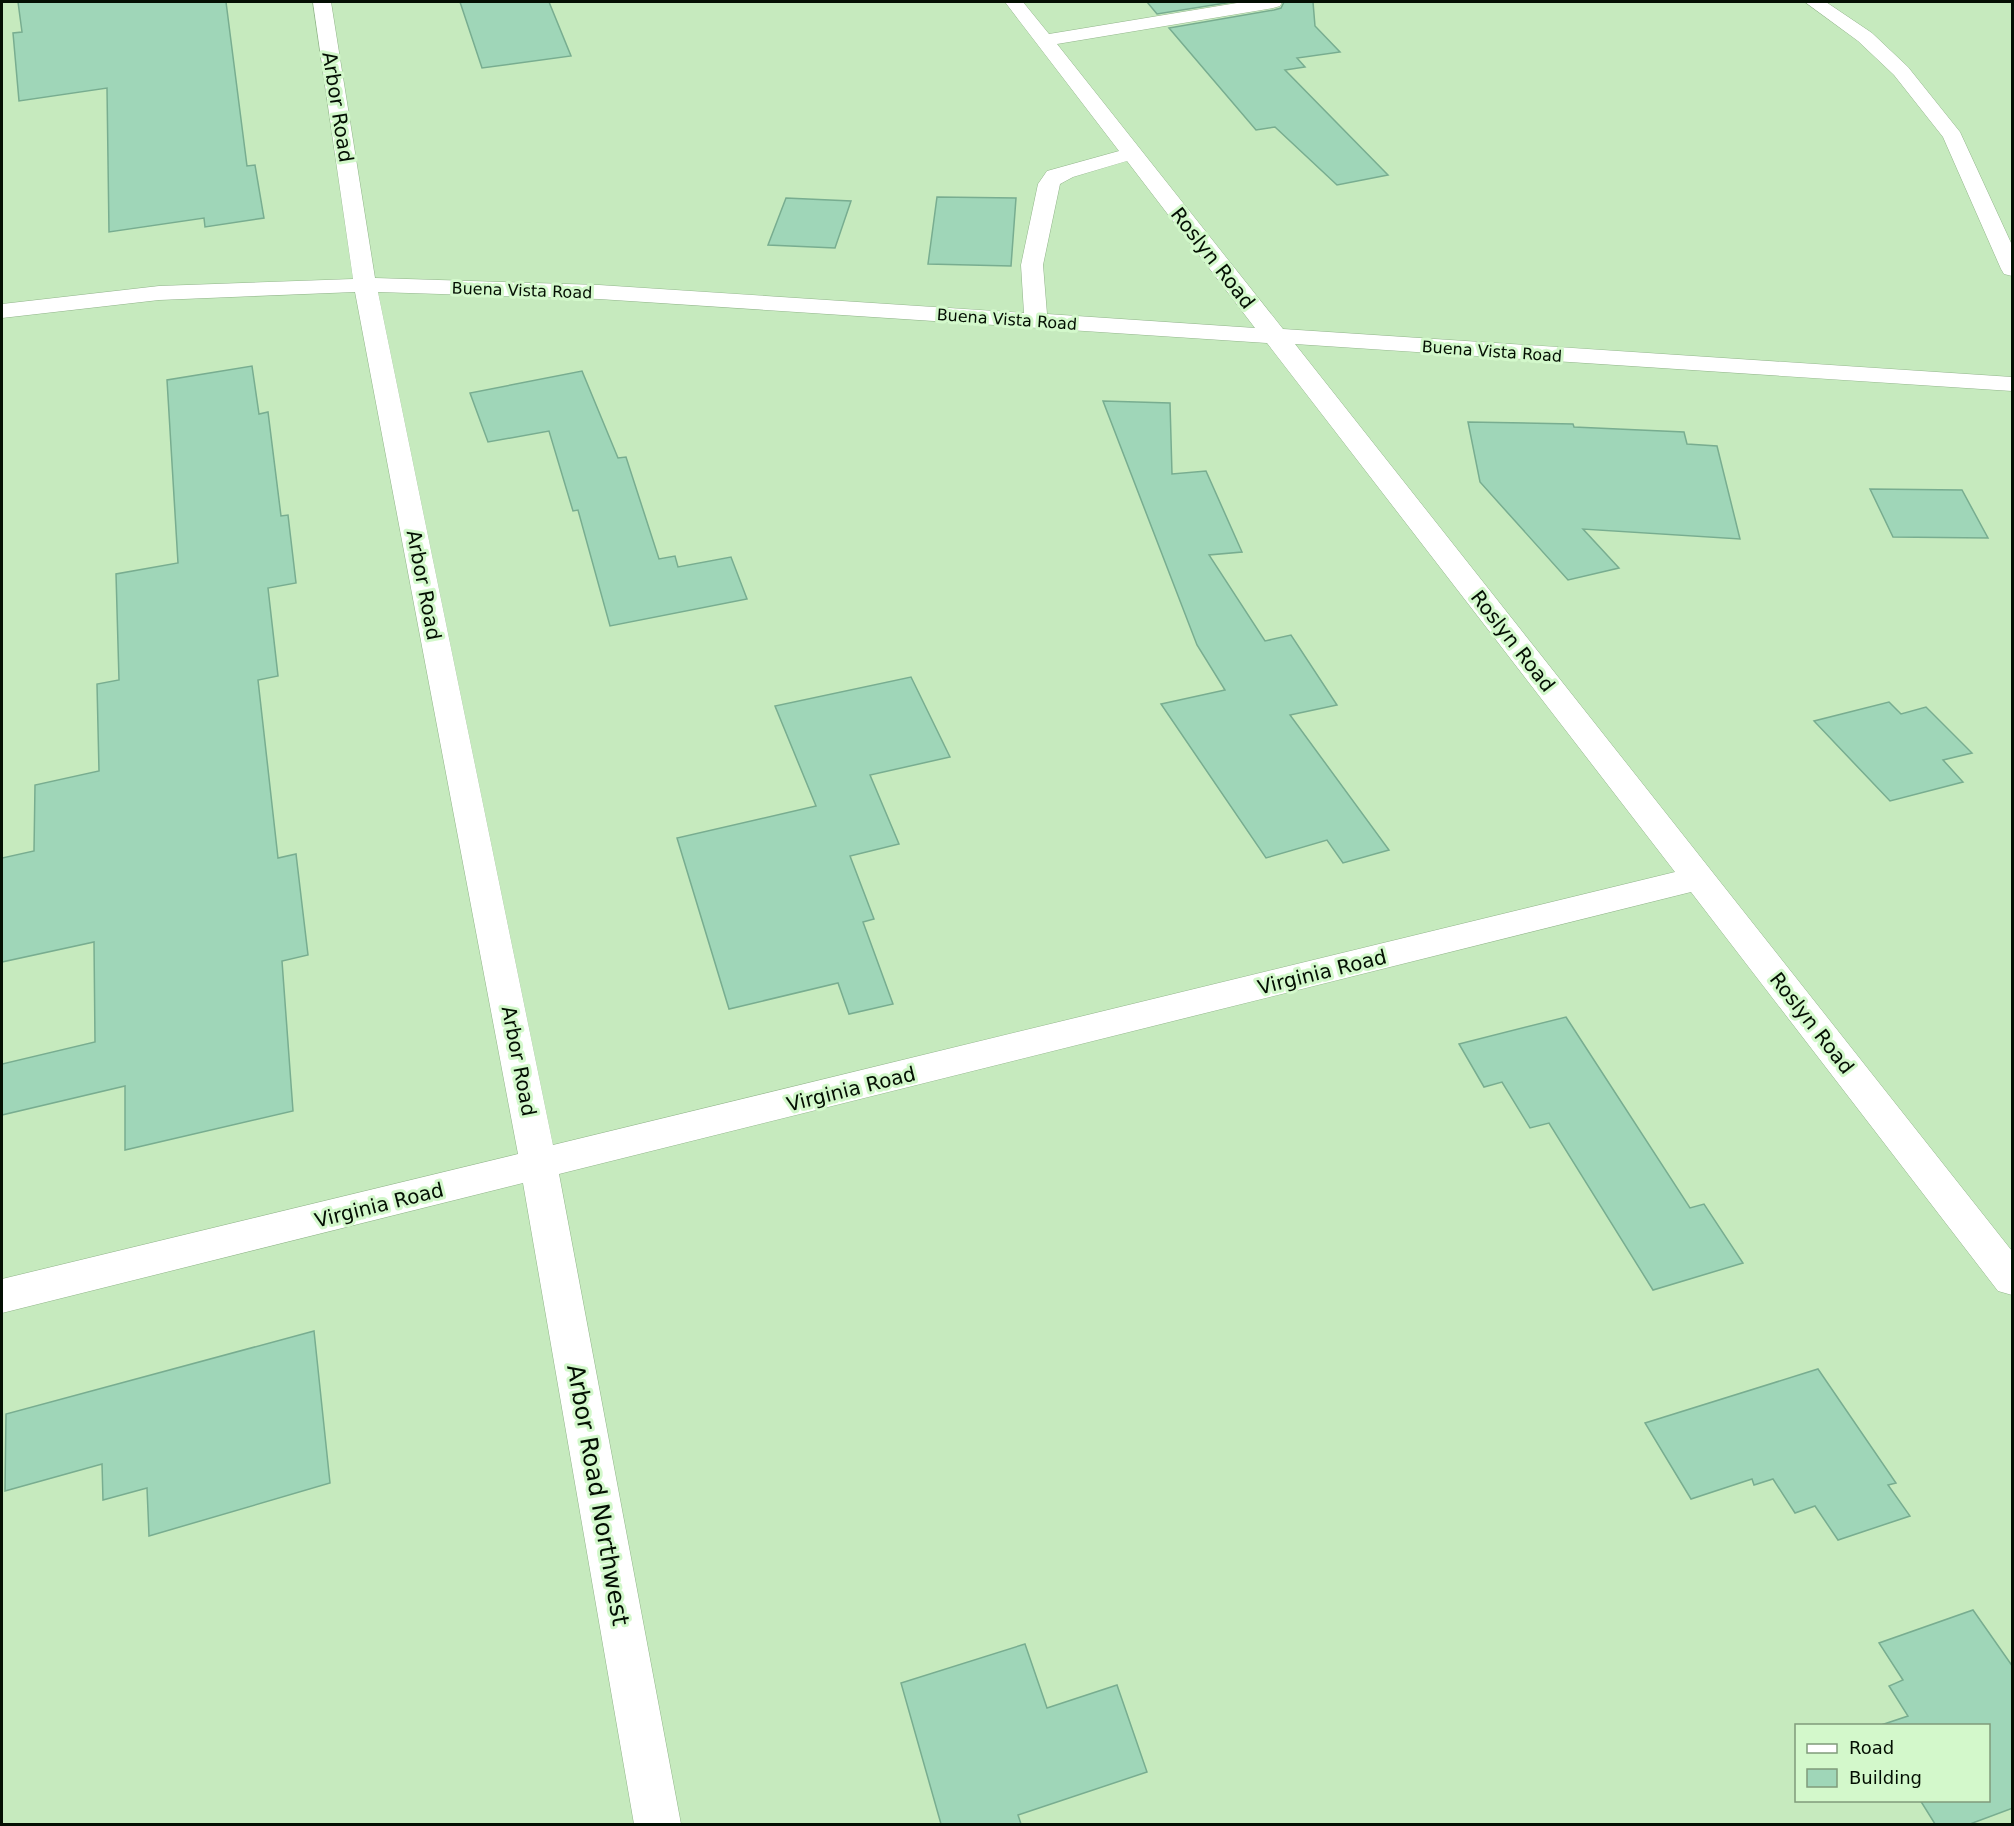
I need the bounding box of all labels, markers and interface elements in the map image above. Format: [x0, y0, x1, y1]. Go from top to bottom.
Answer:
street label: Arbor Road [317, 50, 359, 164]
street label: Roslyn Road [1166, 202, 1260, 314]
street label: Buena Vista Road [451, 279, 593, 302]
street label: Buena Vista Road [936, 305, 1078, 334]
street label: Buena Vista Road [1421, 337, 1563, 366]
street label: Arbor Road [402, 528, 446, 642]
street label: Roslyn Road [1466, 585, 1560, 697]
street label: Virginia Road [1255, 944, 1389, 1000]
street label: Roslyn Road [1765, 967, 1859, 1079]
street label: Arbor Road [497, 1004, 541, 1118]
street label: Virginia Road [784, 1061, 918, 1117]
street label: Virginia Road [312, 1177, 446, 1233]
street label: Arbor Road Northwest [561, 1362, 635, 1628]
legend [1795, 1724, 1990, 1802]
text: Road [1849, 1737, 1894, 1758]
text: Building [1849, 1767, 1922, 1788]

